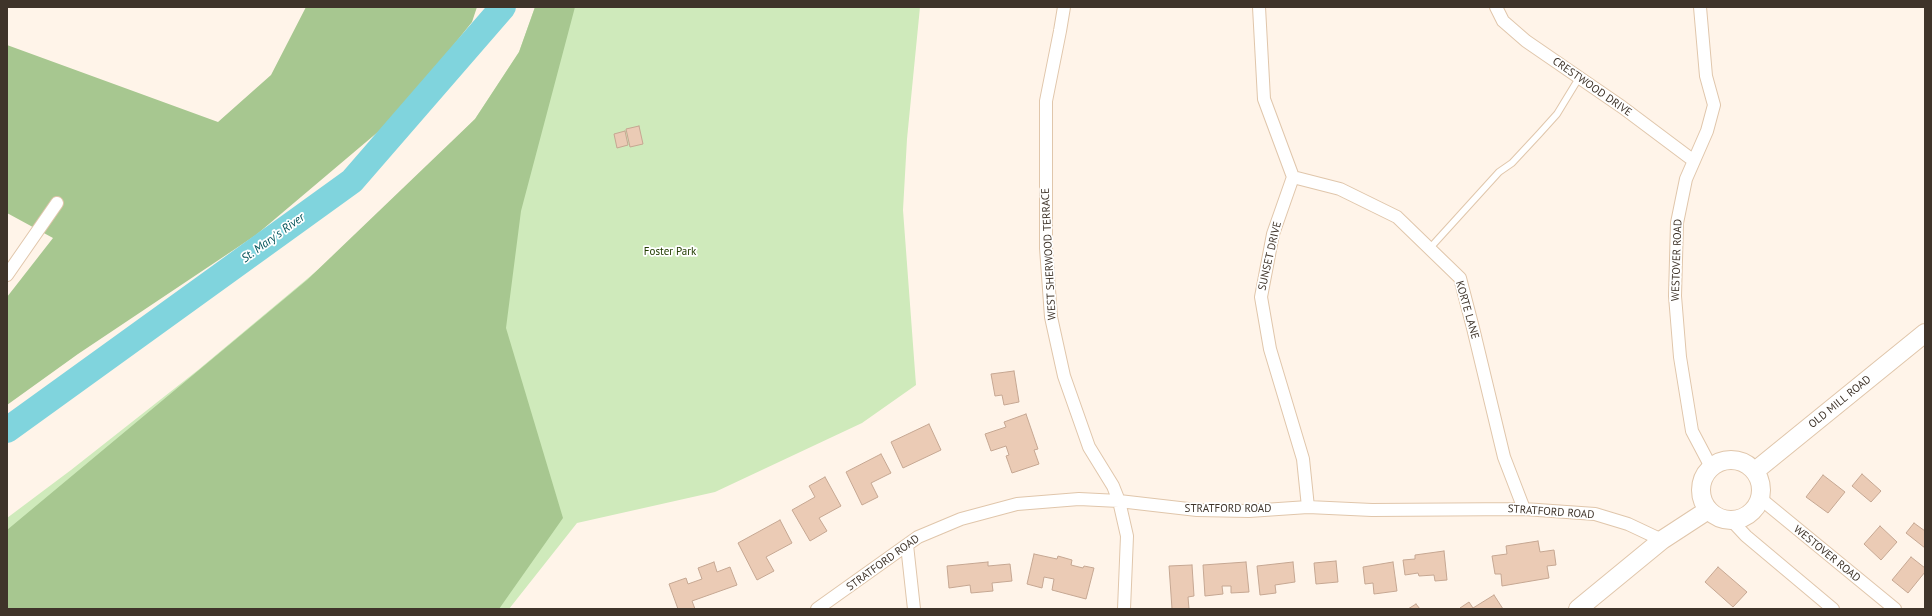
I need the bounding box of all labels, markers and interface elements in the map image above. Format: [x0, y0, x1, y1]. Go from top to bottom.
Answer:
street label: CRESTWOOD DRIVE [1550, 55, 1634, 119]
street label: WEST SHERWOOD TERRACE [1039, 188, 1059, 320]
water label: St. Mary's River [239, 210, 307, 266]
street label: WESTOVER ROAD [1669, 219, 1685, 301]
street label: SUNSET DRIVE [1256, 220, 1284, 292]
park label: Foster Park [644, 245, 696, 259]
street label: KORTE LANE [1452, 279, 1482, 341]
street label: OLD MILL ROAD [1806, 373, 1874, 431]
street label: STRATFORD ROAD [1185, 502, 1271, 516]
street label: STRATFORD ROAD [1507, 502, 1595, 522]
street label: WESTOVER ROAD [1791, 523, 1863, 585]
street label: STRATFORD ROAD [844, 532, 922, 594]

